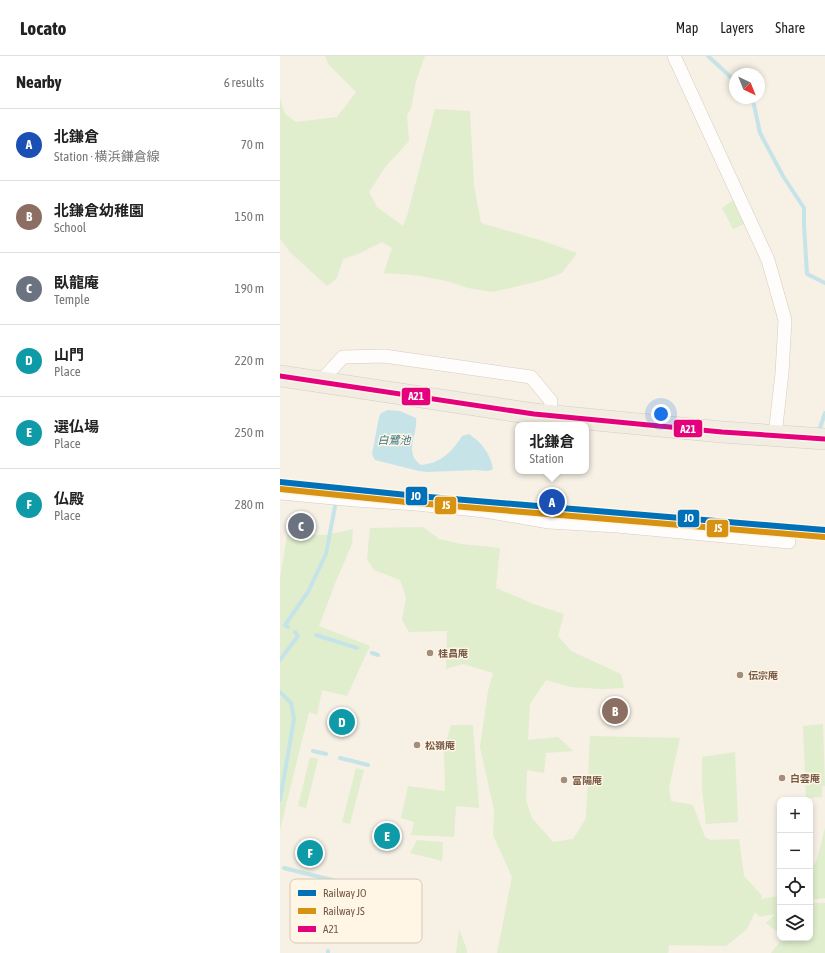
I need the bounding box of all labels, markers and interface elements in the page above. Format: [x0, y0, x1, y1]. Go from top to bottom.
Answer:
text: Locato [20, 17, 66, 39]
text: Map [676, 20, 698, 36]
text: Layers [720, 20, 753, 36]
text: Share [775, 20, 805, 36]
north arrow [729, 68, 765, 104]
text: Nearby [16, 72, 62, 92]
text: 6 results [224, 75, 264, 90]
text: 北鎌倉 [54, 128, 99, 145]
text: A [26, 137, 32, 152]
text: 70 m [241, 137, 264, 152]
text: Station · 横浜鎌倉線 [54, 149, 160, 164]
text: 北鎌倉幼稚園 [54, 202, 144, 219]
text: B [26, 209, 32, 224]
text: 150 m [235, 209, 264, 224]
text: School [54, 220, 86, 235]
text: 臥龍庵 [54, 274, 99, 291]
text: C [26, 281, 32, 296]
text: 190 m [235, 281, 264, 296]
text: Temple [54, 292, 90, 307]
text: 山門 [54, 346, 84, 363]
text: D [25, 353, 33, 368]
text: 220 m [235, 353, 264, 368]
text: Place [54, 364, 81, 379]
line badge: A21 [401, 387, 431, 406]
text: A21 [407, 390, 424, 402]
your location [651, 404, 671, 424]
text: 選仏場 [54, 418, 99, 435]
line badge: A21 [673, 419, 703, 438]
popup [515, 422, 589, 474]
text: A21 [679, 423, 696, 435]
text: E [26, 425, 32, 440]
text: 250 m [235, 425, 264, 440]
text: 北鎌倉 [529, 433, 575, 450]
water label: 白鷺池 [378, 434, 411, 446]
text: Place [54, 436, 81, 451]
text: Station [529, 451, 564, 466]
line badge: JO [405, 486, 428, 506]
pin: A [539, 487, 565, 517]
text: 仏殿 [54, 490, 84, 507]
text: JO [410, 490, 422, 502]
line badge: JS [434, 496, 457, 515]
text: F [26, 497, 32, 512]
text: 280 m [235, 497, 264, 512]
text: JS [441, 499, 450, 511]
text: Place [54, 508, 81, 523]
line badge: JO [677, 509, 700, 528]
pin: C [288, 511, 314, 541]
text: JO [683, 512, 695, 524]
line badge: JS [706, 519, 729, 538]
text: JS [713, 522, 722, 534]
marker: 桂昌庵 [425, 648, 435, 658]
place label: 桂昌庵 [438, 648, 468, 659]
marker: 伝宗庵 [735, 670, 745, 680]
place label: 伝宗庵 [748, 670, 778, 681]
pin: B [602, 696, 628, 726]
pin: D [329, 707, 355, 737]
marker: 松嶺庵 [412, 740, 422, 750]
place label: 松嶺庵 [425, 740, 455, 751]
marker: 白雲庵 [777, 773, 787, 783]
place label: 白雲庵 [790, 773, 820, 784]
marker: 富陽庵 [559, 775, 569, 785]
place label: 富陽庵 [572, 775, 602, 786]
map controls [777, 797, 813, 941]
button: + [777, 797, 813, 833]
pin: E [374, 821, 400, 851]
button: − [777, 833, 813, 869]
pin: F [297, 838, 323, 868]
button: locate [777, 869, 813, 905]
legend [290, 879, 422, 943]
text: Railway JO [323, 887, 367, 899]
text: Railway JS [323, 905, 365, 917]
button: layers [777, 905, 813, 941]
text: A21 [323, 923, 339, 935]

